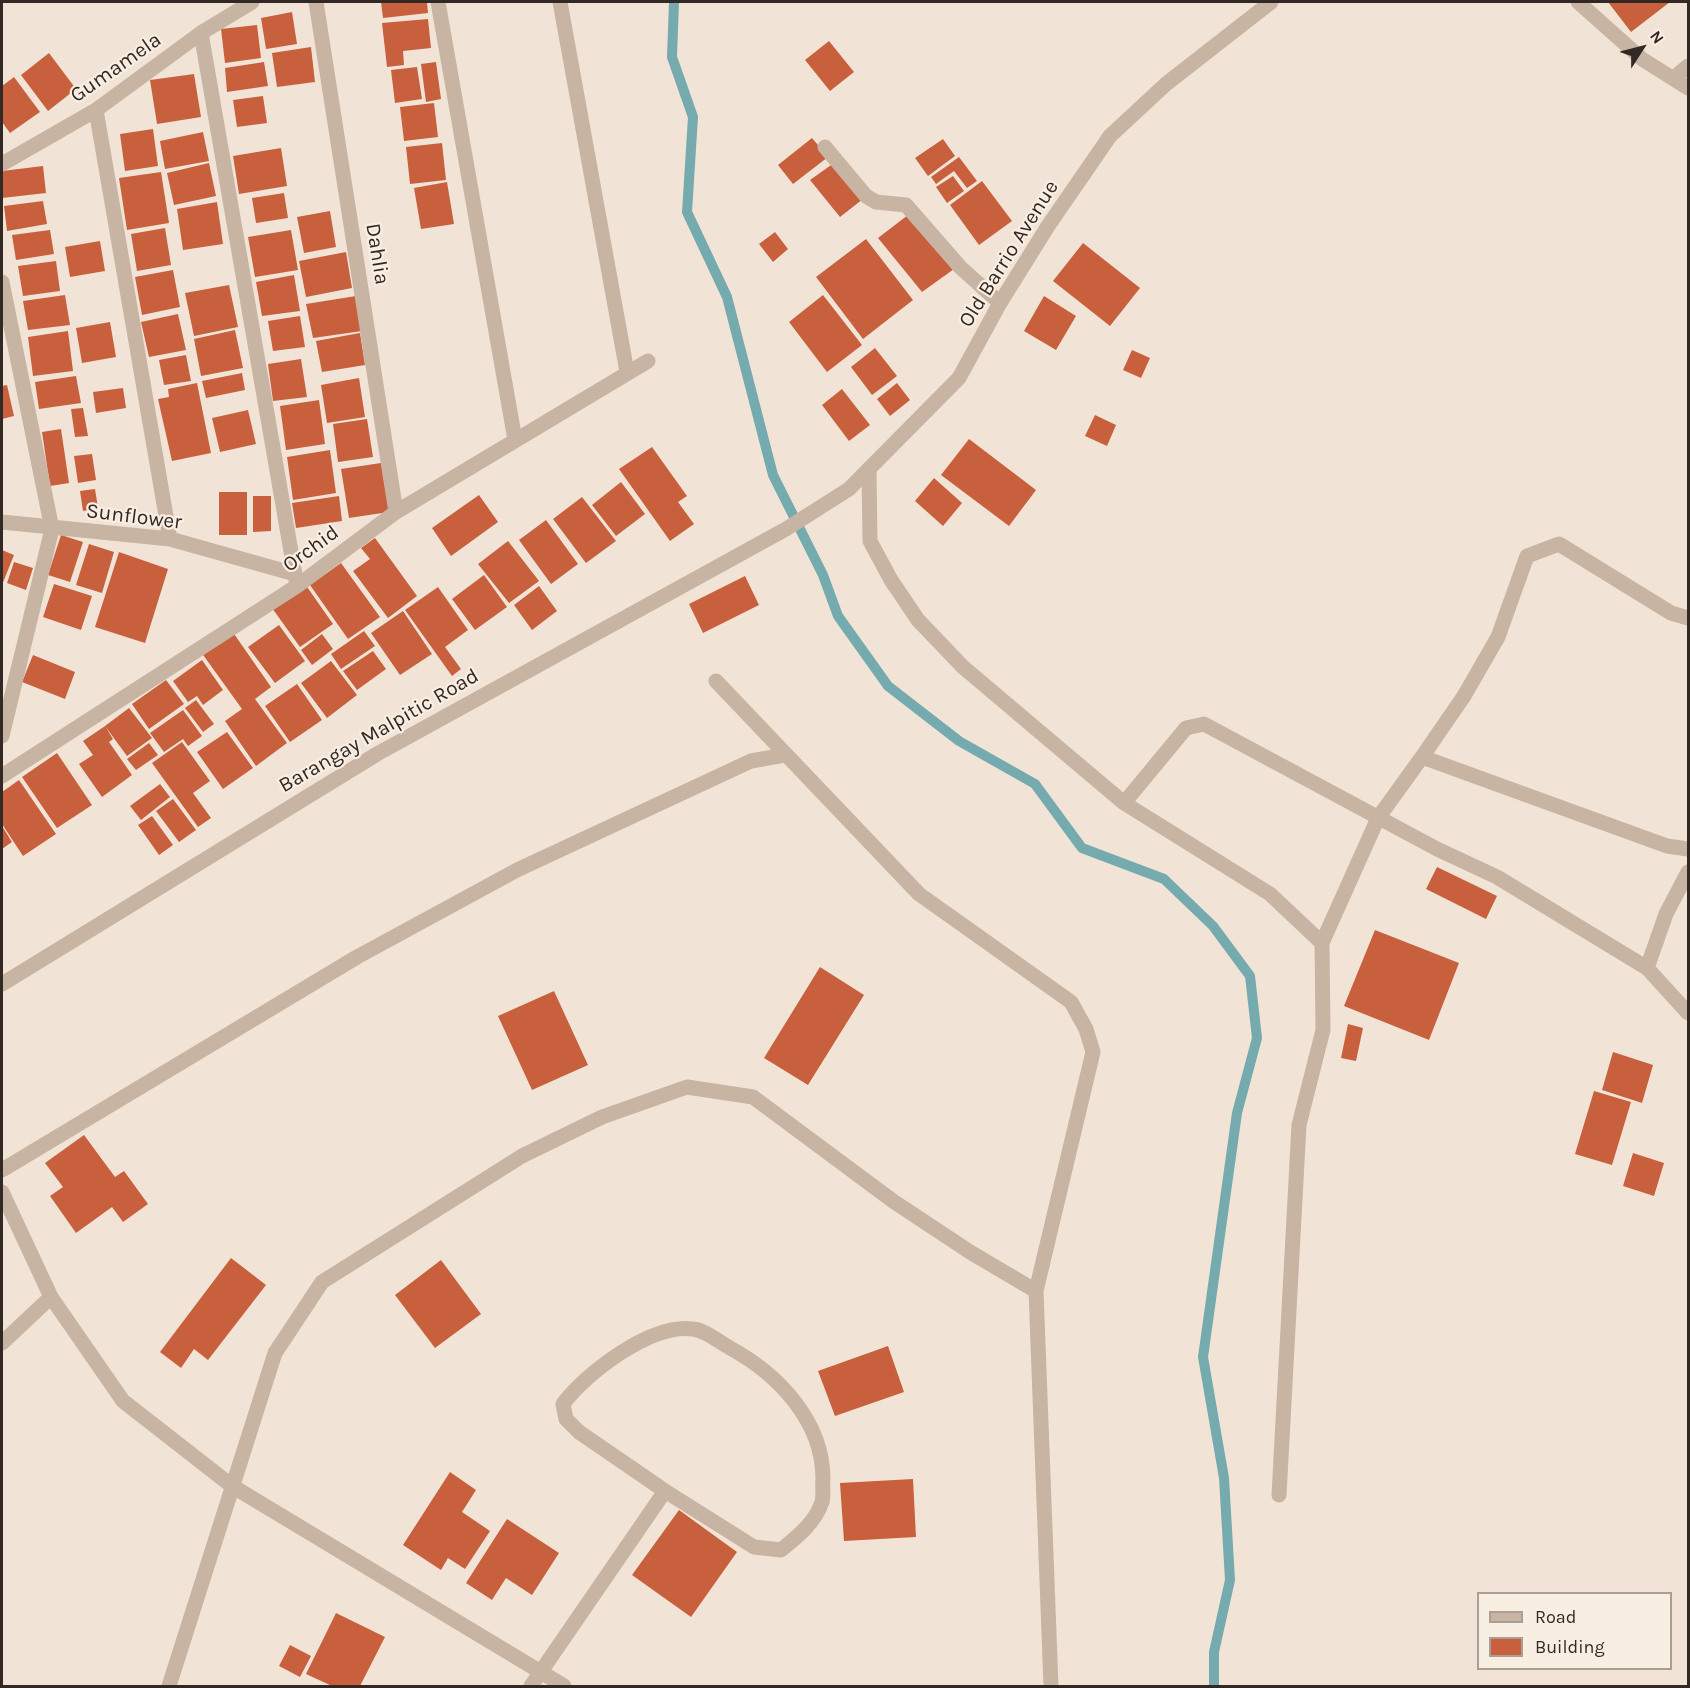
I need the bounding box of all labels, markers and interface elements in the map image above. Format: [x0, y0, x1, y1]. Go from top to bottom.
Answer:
north arrow [1612, 18, 1672, 78]
street label: Gumamela [66, 27, 166, 109]
text: N [1646, 27, 1668, 47]
street label: Old Barrio Avenue [954, 176, 1064, 332]
street label: Dahlia [360, 222, 394, 286]
street label: Sunflower [85, 499, 183, 535]
street label: Orchid [278, 520, 344, 578]
street label: Barangay Malpitic Road [275, 663, 483, 799]
legend [1477, 1592, 1672, 1670]
text: Road [1535, 1606, 1576, 1628]
text: Building [1535, 1636, 1605, 1658]

